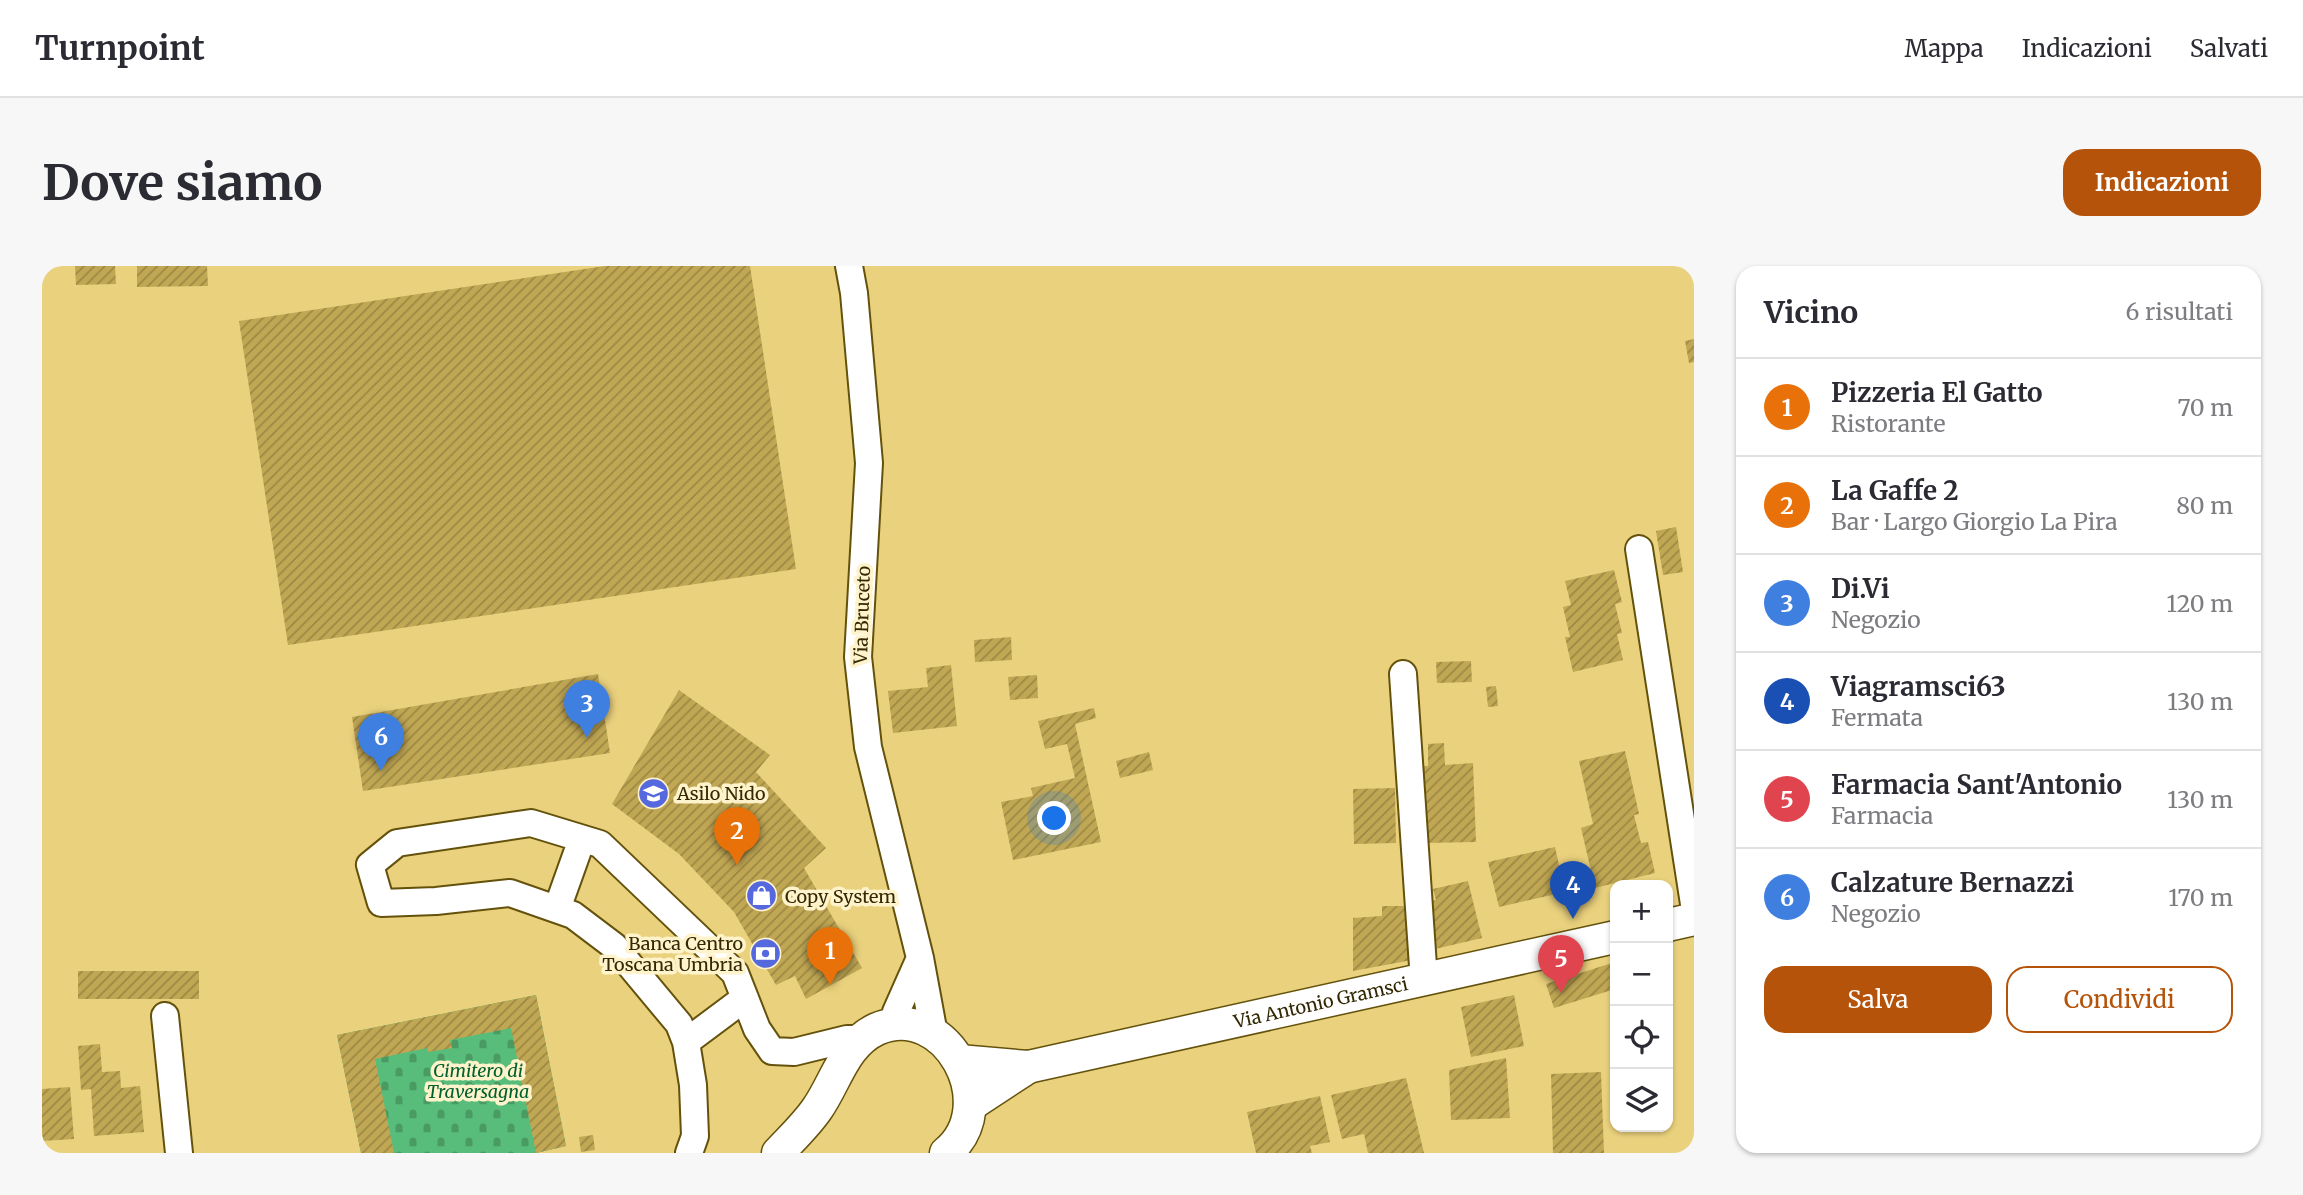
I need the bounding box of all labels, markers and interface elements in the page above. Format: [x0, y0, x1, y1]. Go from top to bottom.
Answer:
text: Turnpoint [35, 28, 205, 69]
text: Mappa [1905, 33, 1984, 64]
text: Indicazioni [2022, 33, 2152, 64]
text: Salvati [2190, 33, 2268, 64]
button: Indicazioni [2063, 149, 2261, 216]
text: Dove siamo [42, 152, 323, 213]
text: Vicino [1764, 293, 1858, 331]
text: 6 risultati [2126, 297, 2233, 326]
text: Pizzeria El Gatto [1831, 376, 2043, 409]
text: 1 [1782, 393, 1792, 422]
text: 70 m [2177, 393, 2233, 422]
text: Ristorante [1831, 409, 1945, 438]
text: La Gaffe 2 [1831, 474, 1959, 507]
text: 2 [1780, 491, 1794, 520]
text: 80 m [2176, 491, 2233, 520]
text: Bar · Largo Giorgio La Pira [1831, 507, 2118, 536]
street label: Via Bruceto [849, 565, 875, 666]
text: Di.Vi [1831, 572, 1890, 605]
text: 3 [1780, 589, 1794, 618]
text: 120 m [2167, 589, 2233, 618]
text: Negozio [1831, 605, 1921, 634]
text: Viagramsci63 [1831, 670, 2006, 703]
pin: 3 [564, 680, 610, 738]
text: 4 [1780, 687, 1794, 716]
text: 130 m [2167, 687, 2233, 716]
text: Fermata [1831, 703, 1923, 732]
pin: 6 [358, 713, 404, 771]
text: Farmacia Sant'Antonio [1831, 768, 2122, 801]
school or university icon: Asilo Nido [637, 776, 671, 810]
place label: Asilo Nido [676, 782, 765, 805]
text: 5 [1780, 785, 1794, 814]
text: 130 m [2167, 785, 2233, 814]
your location [1037, 801, 1071, 835]
text: Farmacia [1831, 801, 1933, 830]
pin: 2 [714, 807, 760, 865]
pin: 4 [1550, 861, 1596, 919]
text: Calzature Bernazzi [1831, 866, 2074, 899]
shop icon: Copy System [745, 879, 779, 913]
map controls [1610, 880, 1673, 1132]
button: + [1610, 880, 1673, 943]
text: 6 [1780, 883, 1794, 912]
text: 170 m [2168, 883, 2233, 912]
place label: Copy System [785, 885, 896, 908]
text: Negozio [1831, 899, 1921, 928]
pin: 1 [807, 927, 853, 985]
place label: Banca Centro Toscana Umbria [602, 932, 743, 976]
pin: 5 [1538, 935, 1584, 993]
bank icon: Banca Centro Toscana Umbria [749, 936, 783, 970]
button: − [1610, 943, 1673, 1006]
button: Salva [1764, 966, 1992, 1033]
button: Condividi [2006, 966, 2233, 1033]
street label: Via Antonio Gramsci [1230, 972, 1410, 1033]
button: locate [1610, 1006, 1673, 1069]
park label: Cimitero di Traversagna [427, 1059, 529, 1103]
button: layers [1610, 1069, 1673, 1132]

